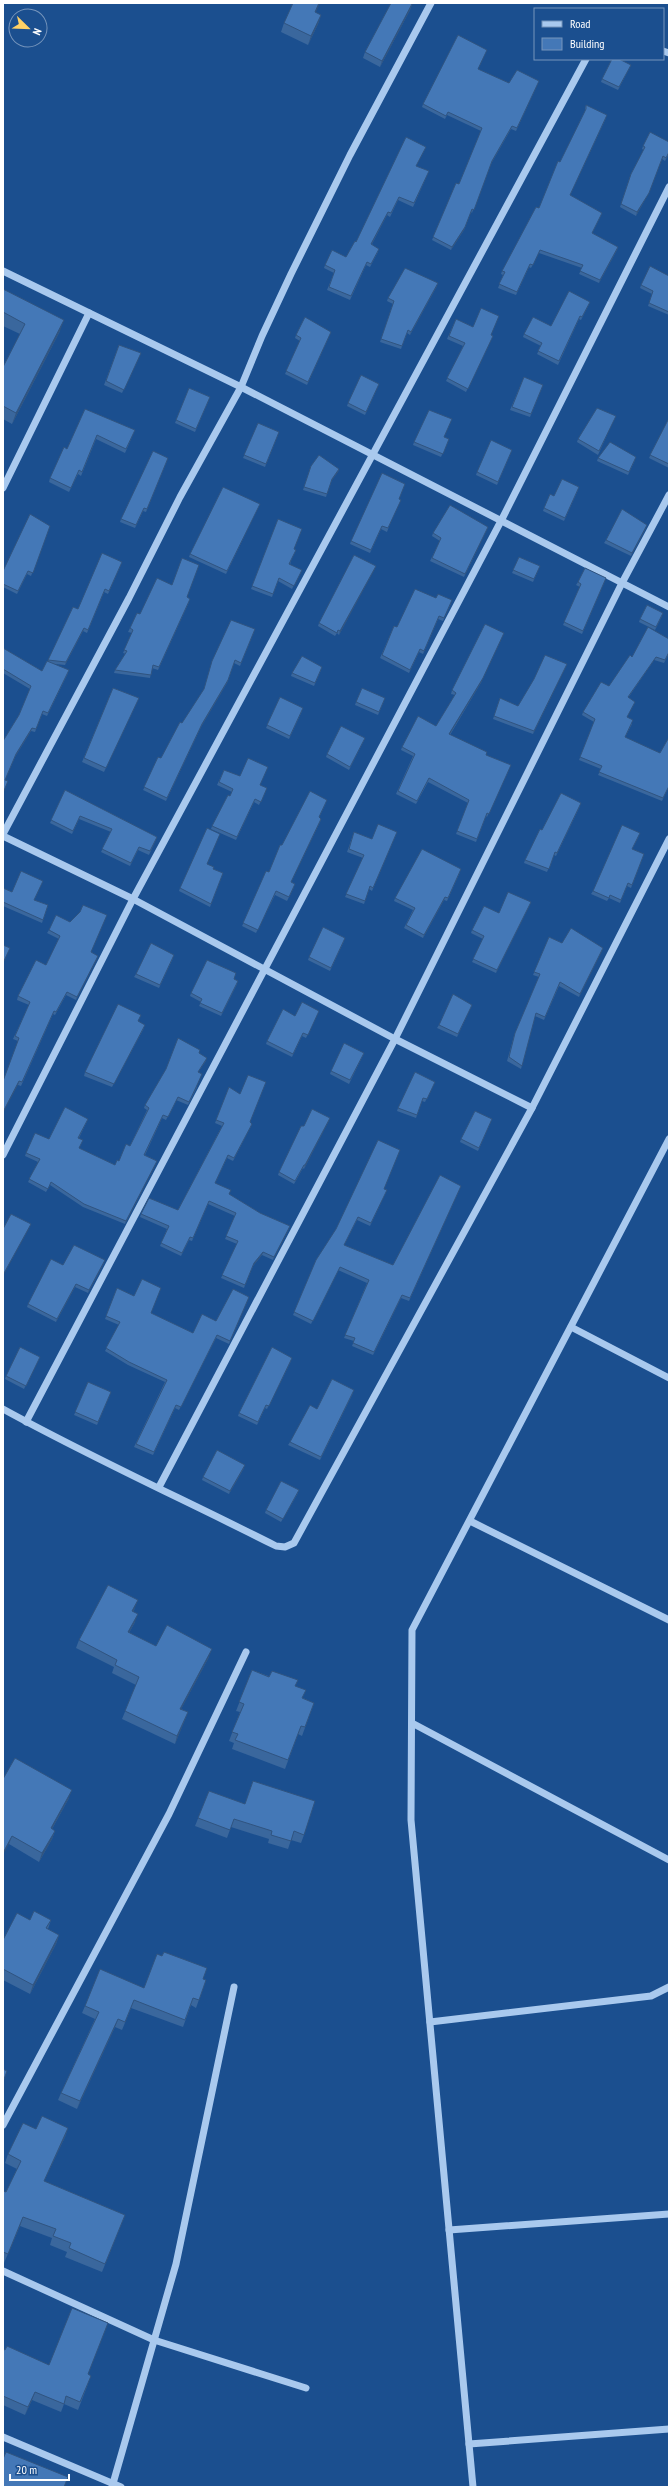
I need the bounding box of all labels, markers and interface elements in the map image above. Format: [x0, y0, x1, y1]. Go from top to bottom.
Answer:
north arrow [8, 8, 48, 48]
legend [534, 8, 664, 60]
text: Road [570, 16, 590, 31]
text: N [30, 26, 45, 37]
text: Building [570, 36, 605, 51]
scale bar [10, 2456, 69, 2482]
text: 20 m [16, 2462, 37, 2477]

